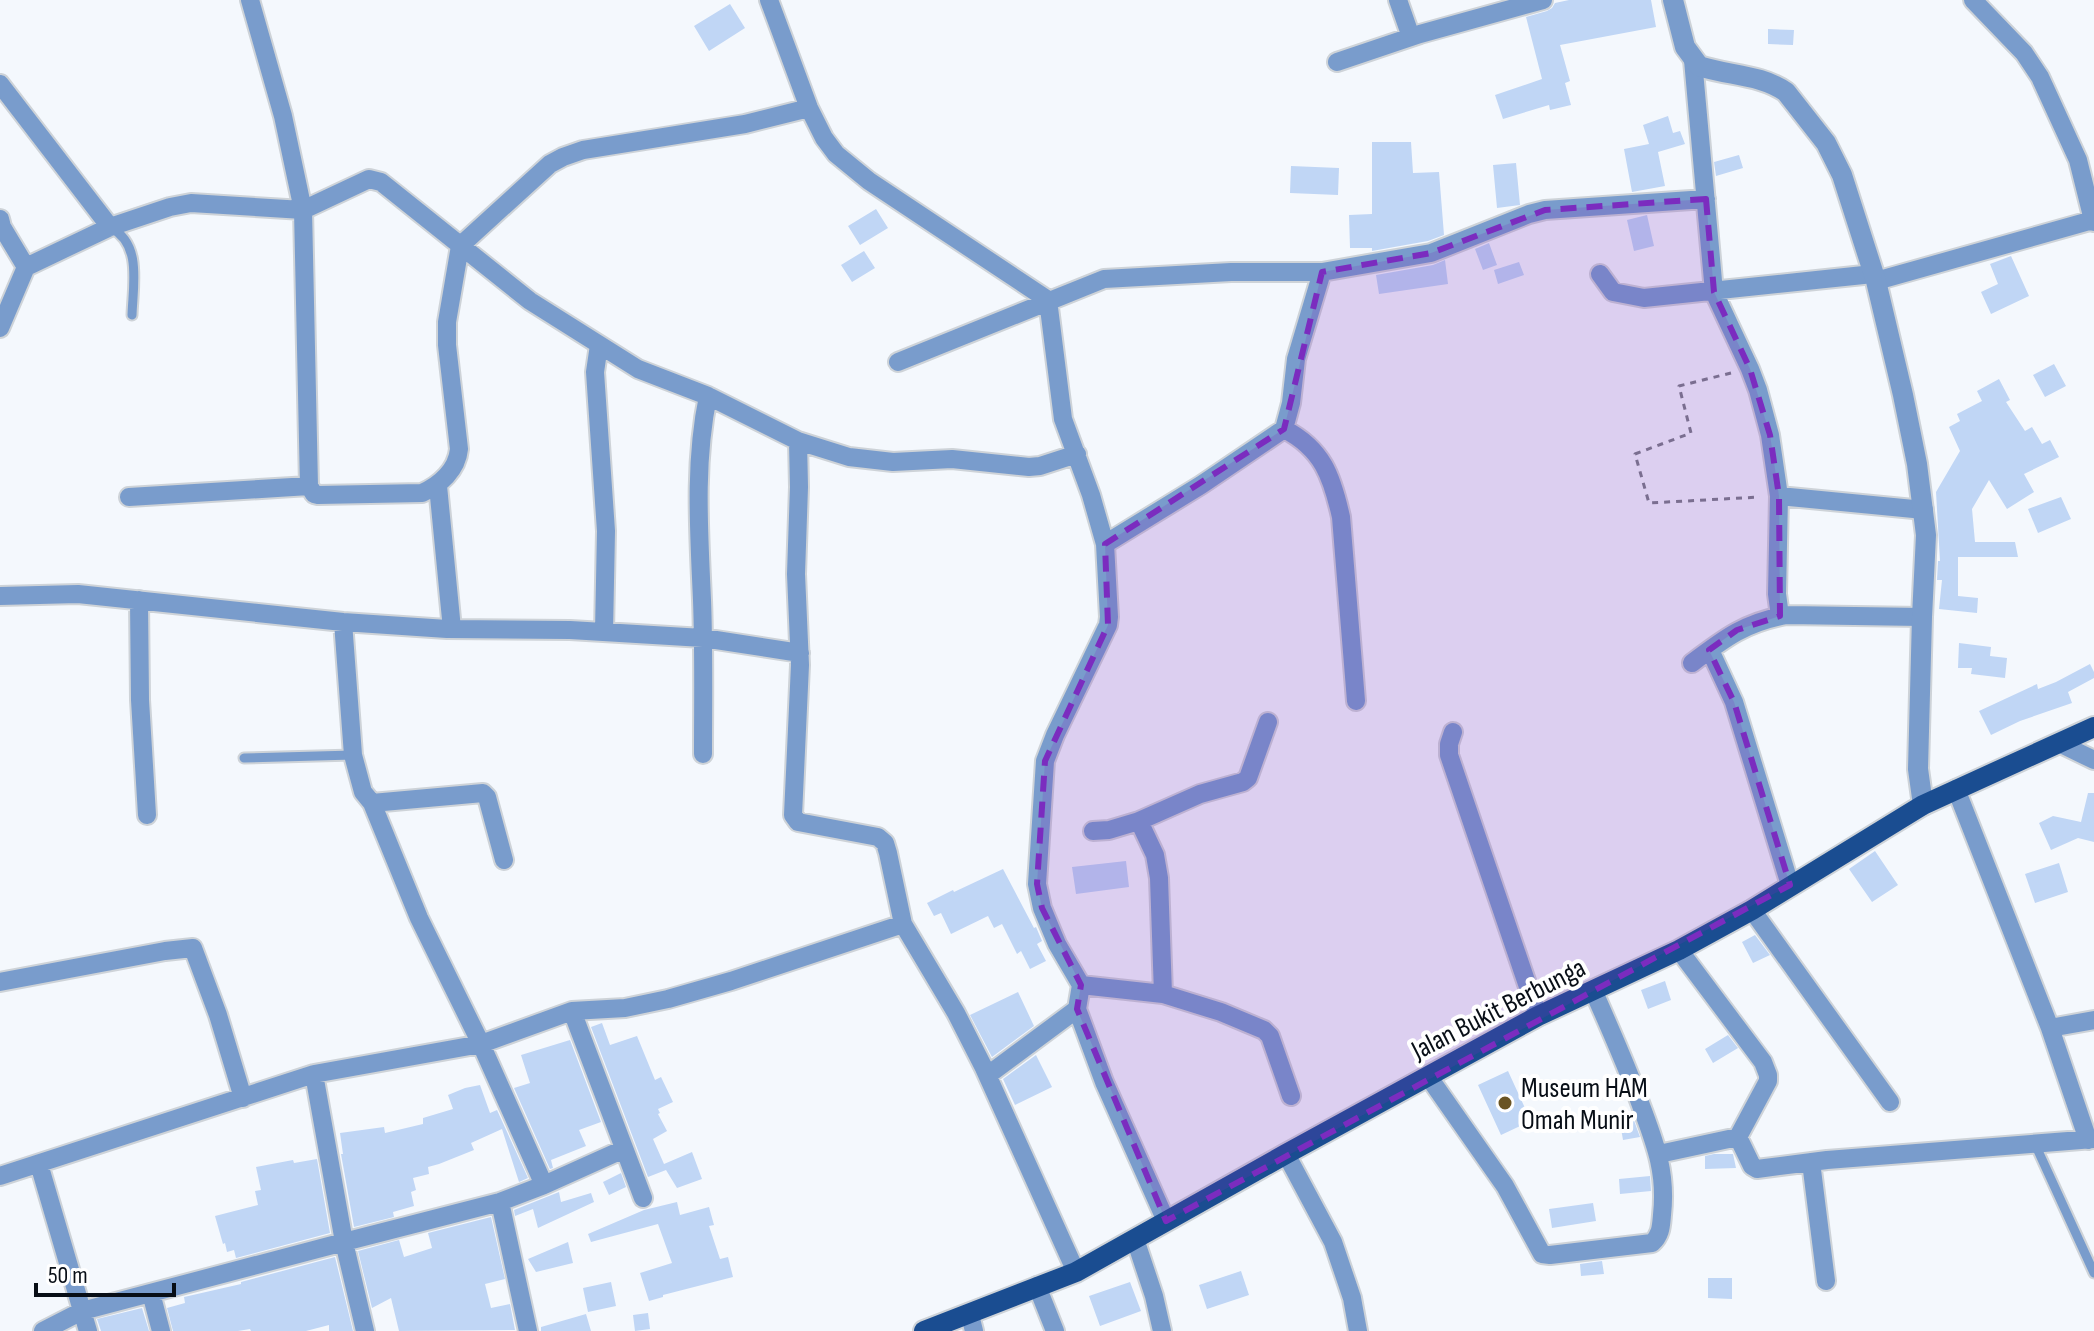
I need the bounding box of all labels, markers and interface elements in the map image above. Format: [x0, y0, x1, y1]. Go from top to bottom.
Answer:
street label: Jalan Bukit Berbunga [1405, 951, 1591, 1068]
place label: Museum HAM Omah Munir [1521, 1072, 1648, 1137]
marker: Museum HAM Omah Munir [1496, 1094, 1514, 1112]
scale bar [36, 1247, 174, 1297]
text: 50 m [48, 1261, 88, 1290]

